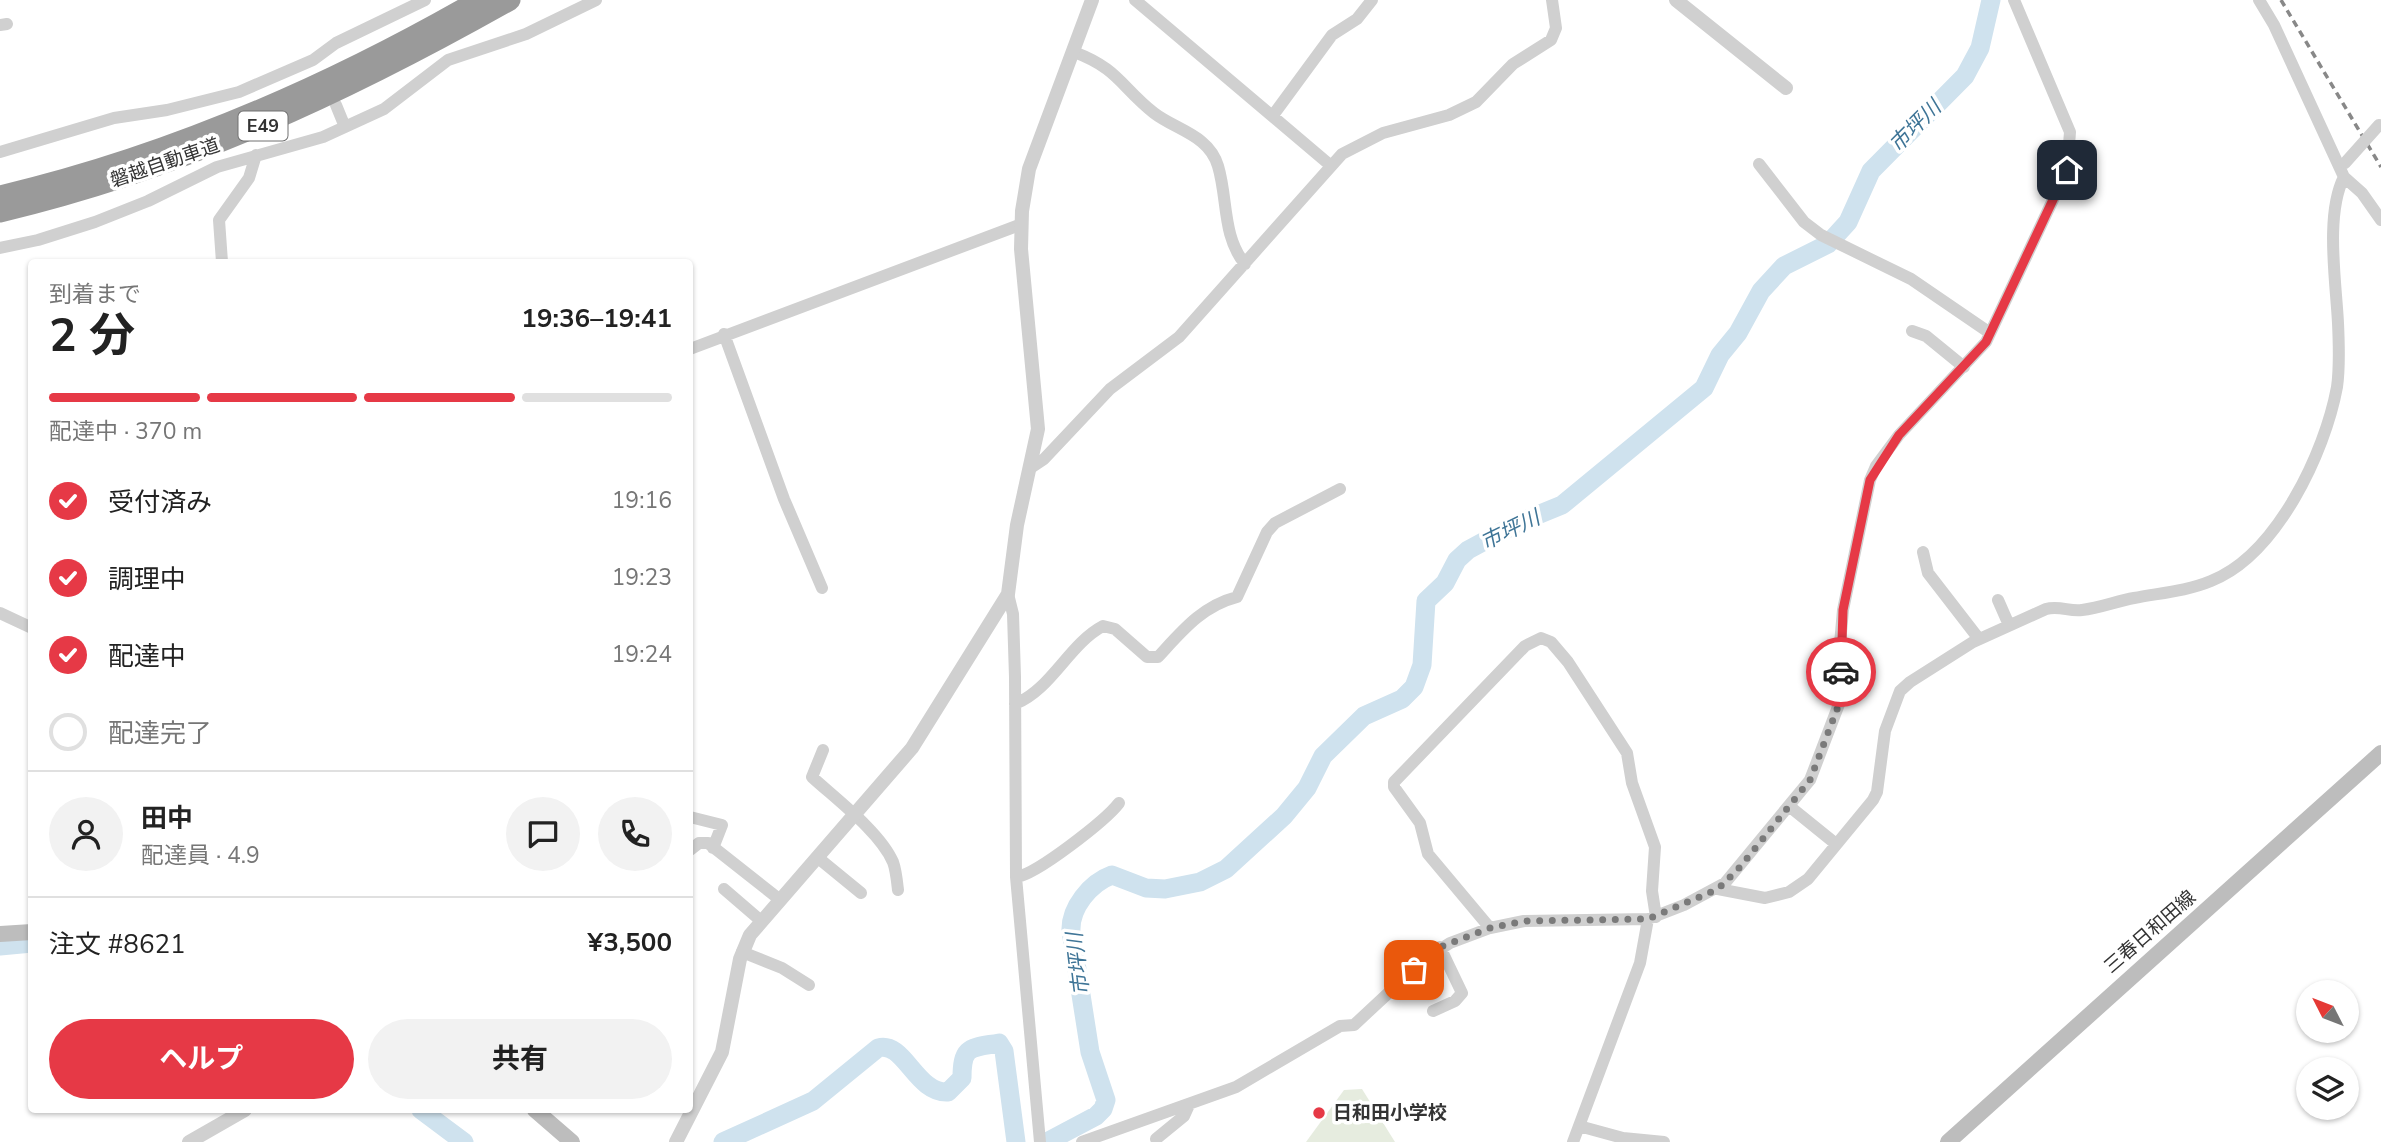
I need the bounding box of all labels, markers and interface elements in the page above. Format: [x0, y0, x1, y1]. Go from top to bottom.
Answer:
water label: 市坪川 [1883, 92, 1949, 158]
road number: E49 [238, 112, 288, 140]
street label: 磐越自動車道 [107, 132, 223, 194]
pin [2037, 140, 2097, 200]
icon: home [2048, 151, 2086, 189]
text: 到着まで [49, 279, 141, 310]
text: 19:36–19:41 [521, 301, 672, 336]
text: 2 分 [49, 304, 135, 367]
text: 配達中 · 370 m [49, 416, 202, 447]
icon: check [49, 482, 87, 520]
text: 受付済み [108, 485, 212, 520]
text: 19:16 [612, 485, 672, 516]
water label: 市坪川 [1476, 503, 1546, 556]
icon: check [49, 559, 87, 597]
text: 調理中 [108, 562, 186, 597]
text: 19:23 [612, 562, 672, 593]
icon: check [49, 636, 87, 674]
courier [1806, 637, 1876, 707]
text: 配達中 [108, 639, 186, 674]
text: 19:24 [612, 639, 672, 670]
icon: car [1822, 653, 1860, 691]
text: 配達完了 [108, 716, 212, 751]
button: person [49, 797, 123, 871]
button: chat [506, 797, 580, 871]
button: phone [598, 797, 672, 871]
text: 田中 [141, 801, 193, 836]
text: 配達員 · 4.9 [141, 840, 260, 871]
street label: 三春日和田線 [2098, 885, 2202, 979]
text: ¥3,500 [588, 925, 672, 960]
text: 注文 #8621 [49, 927, 186, 962]
water label: 市坪川 [1060, 929, 1096, 997]
pin [1384, 940, 1444, 1000]
icon: bag [1395, 951, 1433, 989]
north arrow [2296, 980, 2359, 1043]
map controls [2296, 980, 2359, 1120]
button: ヘルプ [49, 1019, 354, 1099]
button: 共有 [368, 1019, 672, 1099]
button: layers [2296, 1057, 2359, 1120]
place label: 日和田小学校 [1333, 1100, 1447, 1126]
marker: 日和田小学校 [1311, 1105, 1327, 1121]

